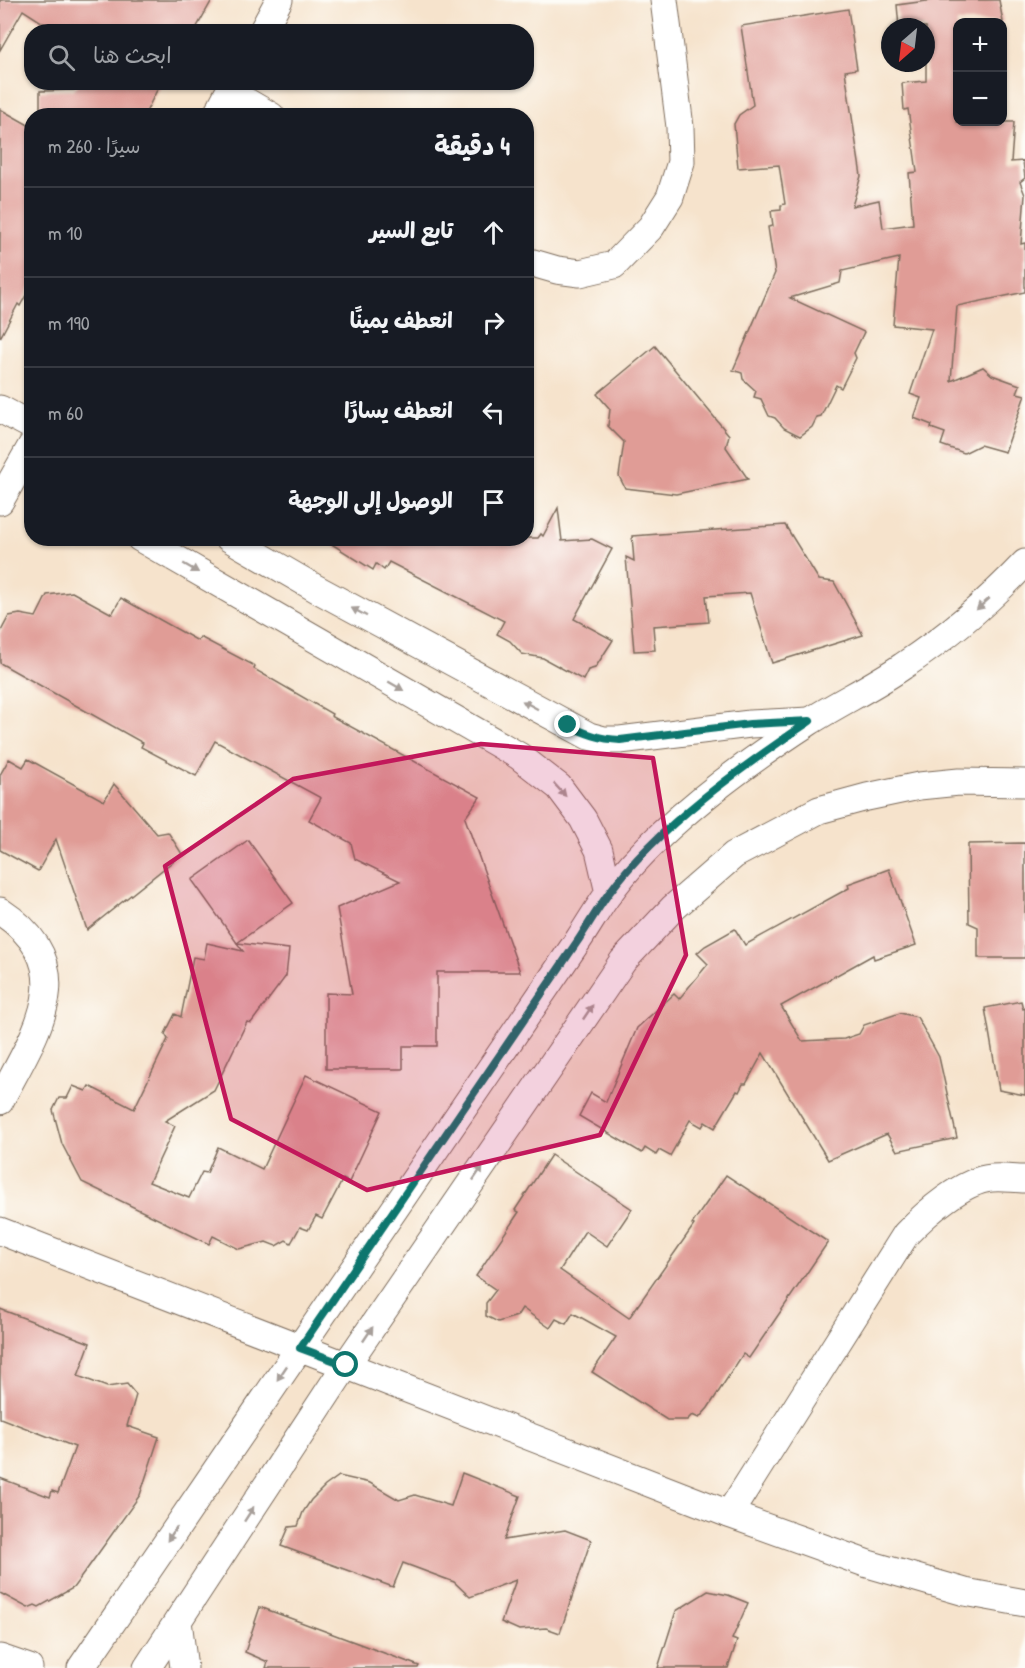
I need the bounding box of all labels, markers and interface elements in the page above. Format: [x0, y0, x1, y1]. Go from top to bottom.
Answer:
north arrow [881, 18, 935, 72]
map controls [953, 18, 1007, 126]
button: + [953, 18, 1007, 72]
search box [24, 24, 534, 90]
text: ابحث هنا [93, 40, 172, 70]
icon: search [45, 41, 78, 74]
button: − [953, 72, 1007, 126]
text: 4 دقيقة [434, 128, 510, 163]
text: سيرًا · 260 m [48, 132, 141, 159]
text: تابع السير [370, 215, 453, 245]
icon: ahead [477, 216, 510, 249]
text: 10 m [48, 219, 82, 246]
text: انعطف يمينًا [350, 305, 453, 335]
icon: right [477, 306, 510, 339]
text: 190 m [48, 309, 90, 336]
text: انعطف يسارًا [344, 395, 453, 425]
icon: left [477, 396, 510, 429]
text: 60 m [48, 399, 83, 426]
text: الوصول إلى الوجهة [288, 485, 453, 515]
icon: arrive [477, 486, 510, 519]
one-way arrow [183, 562, 199, 573]
one-way arrow [975, 597, 991, 610]
one-way arrow [350, 607, 367, 617]
one-way arrow [388, 680, 405, 690]
one-way arrow [521, 700, 538, 710]
route end [554, 711, 580, 737]
one-way arrow [553, 783, 567, 798]
one-way arrow [582, 1005, 594, 1021]
one-way arrow [472, 1165, 483, 1181]
one-way arrow [362, 1325, 373, 1342]
route start [332, 1351, 358, 1377]
one-way arrow [276, 1365, 288, 1381]
one-way arrow [243, 1506, 254, 1522]
one-way arrow [167, 1526, 178, 1543]

